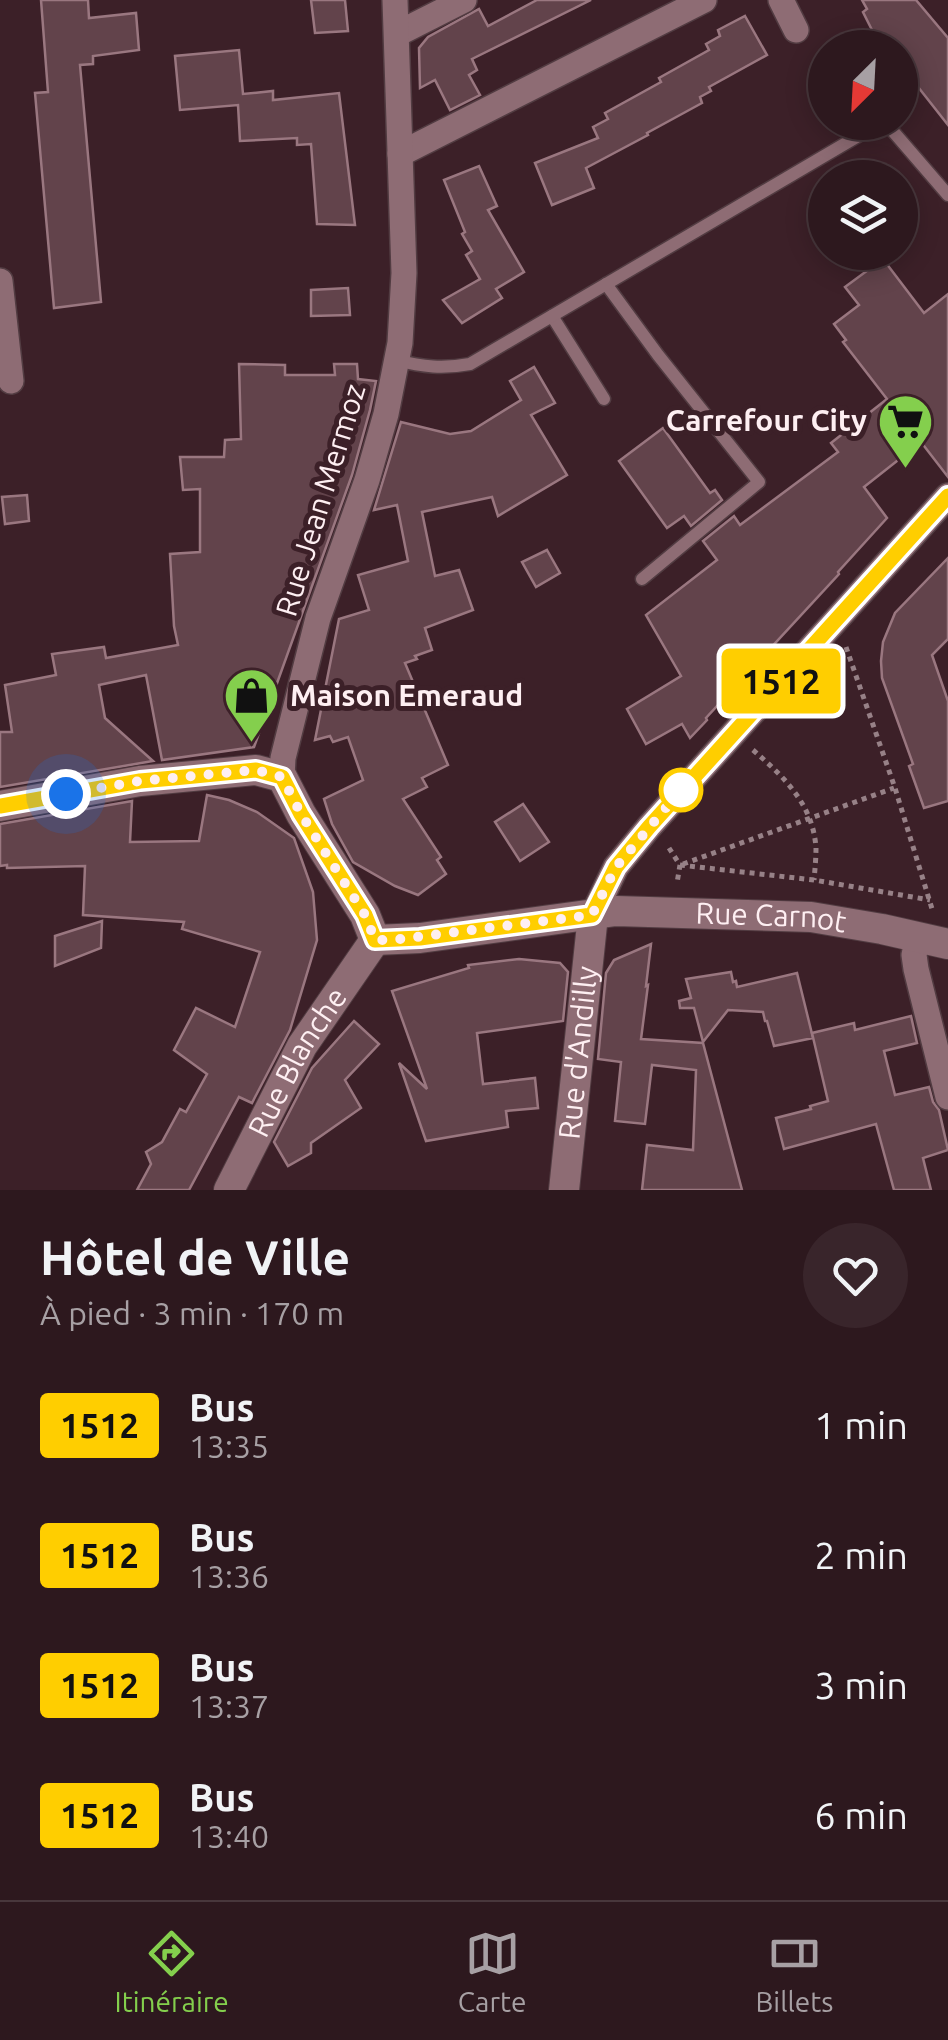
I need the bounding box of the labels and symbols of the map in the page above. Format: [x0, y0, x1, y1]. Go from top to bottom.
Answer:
north arrow [808, 30, 918, 140]
street label: Rue Jean Mermoz [269, 380, 372, 620]
supermarket icon: Carrefour City [876, 391, 936, 470]
place label: Carrefour City [666, 403, 867, 437]
line badge: 1512 [711, 648, 851, 714]
shop icon: Maison Emeraud [221, 666, 281, 745]
place label: Maison Emeraud [290, 678, 523, 712]
your location [41, 769, 91, 819]
unlabelled marker [660, 769, 702, 811]
street label: Rue Carnot [695, 895, 849, 939]
street label: Rue d'Andilly [551, 964, 603, 1141]
street label: Rue Blanche [241, 981, 353, 1142]

